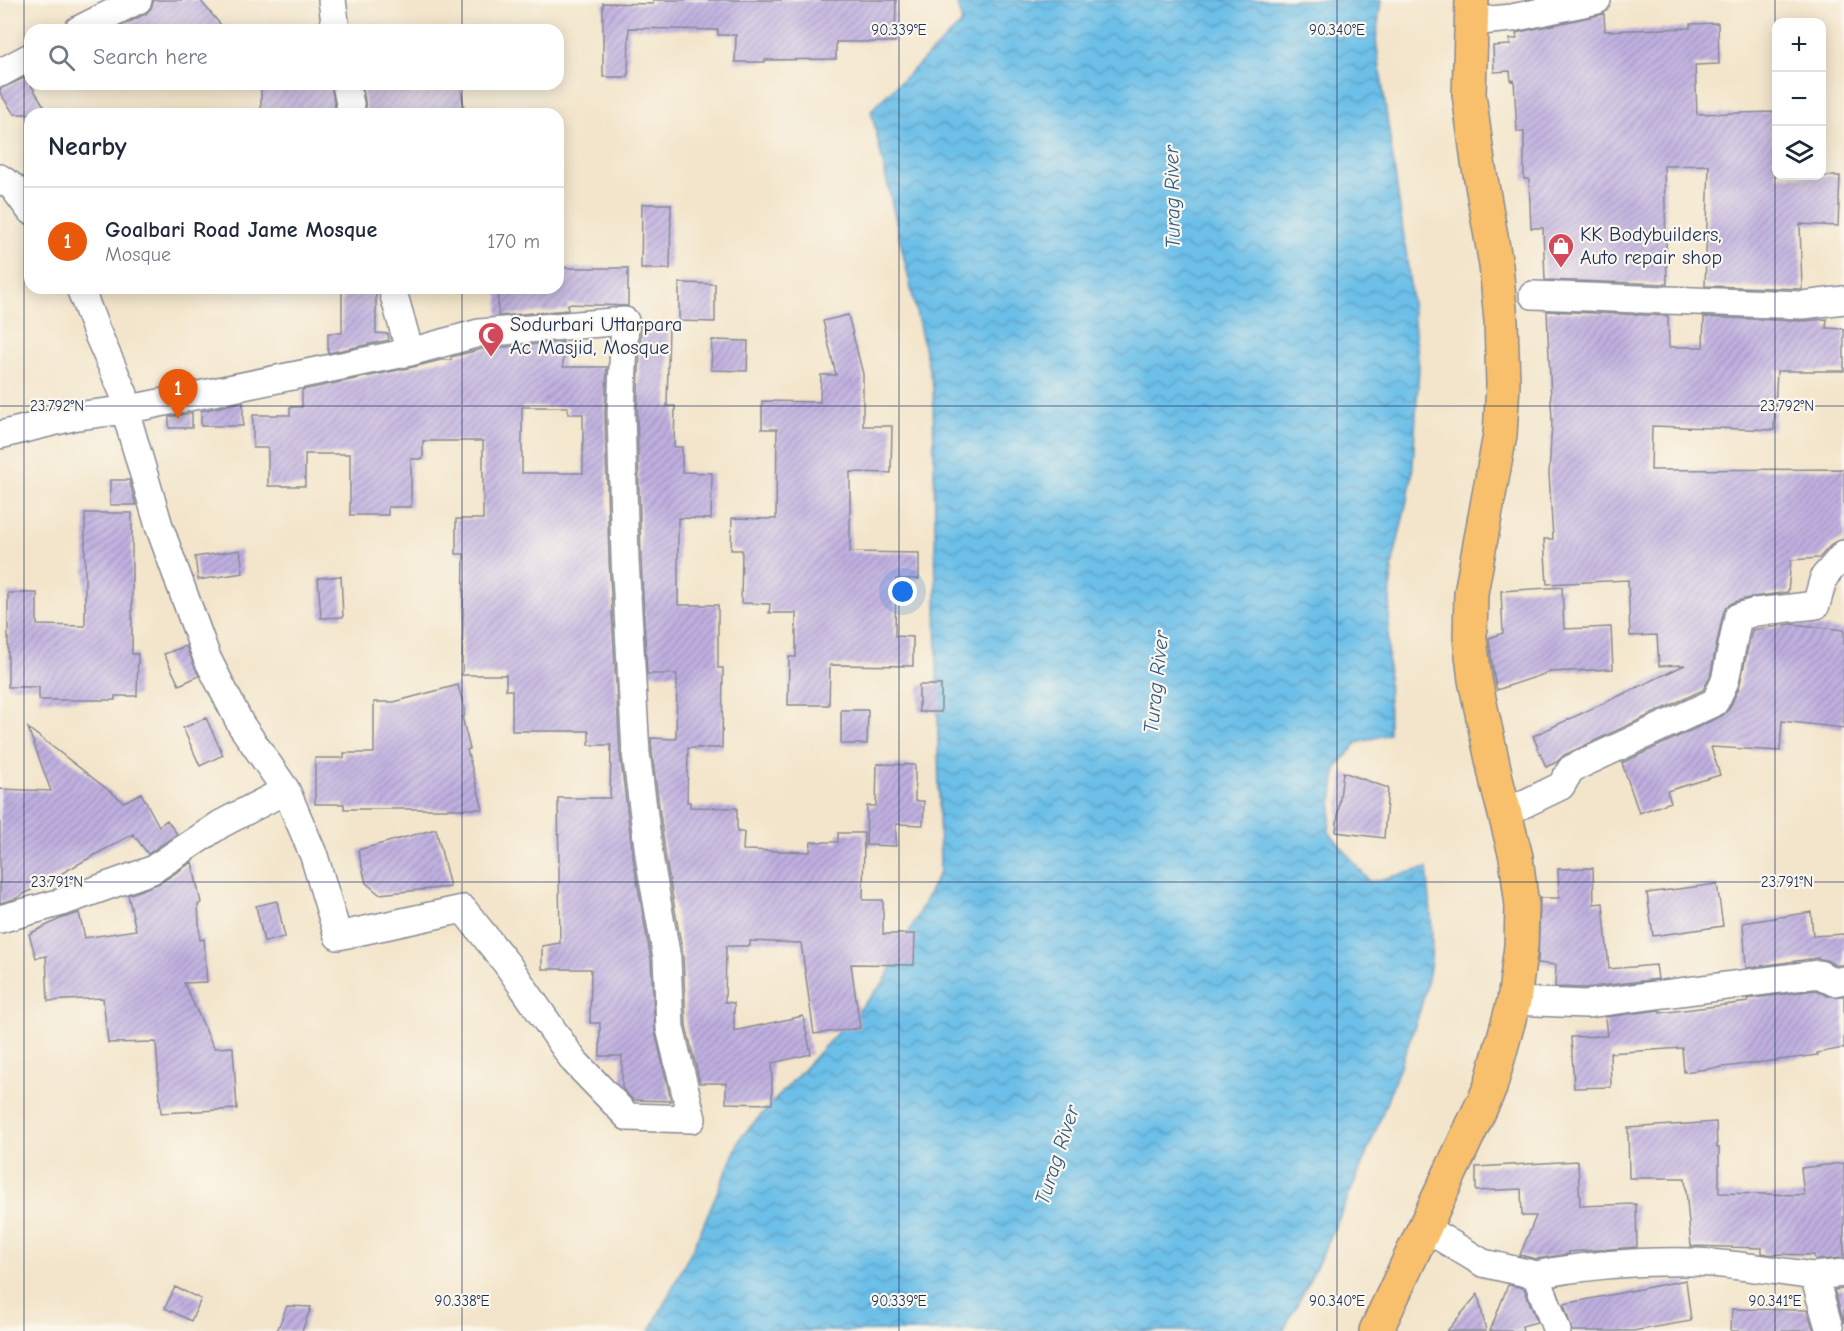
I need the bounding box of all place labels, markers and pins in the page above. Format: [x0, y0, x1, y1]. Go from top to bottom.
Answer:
place label: KK Bodybuilders, Auto repair shop [1580, 223, 1722, 269]
shop icon: KK Bodybuilders, Auto repair shop [1546, 231, 1576, 269]
place label: Sodurbari Uttarpara Ac Masjid, Mosque [510, 313, 682, 359]
mosque icon: Sodurbari Uttarpara Ac Masjid, Mosque [476, 320, 506, 358]
pin: 1 [158, 370, 198, 419]

